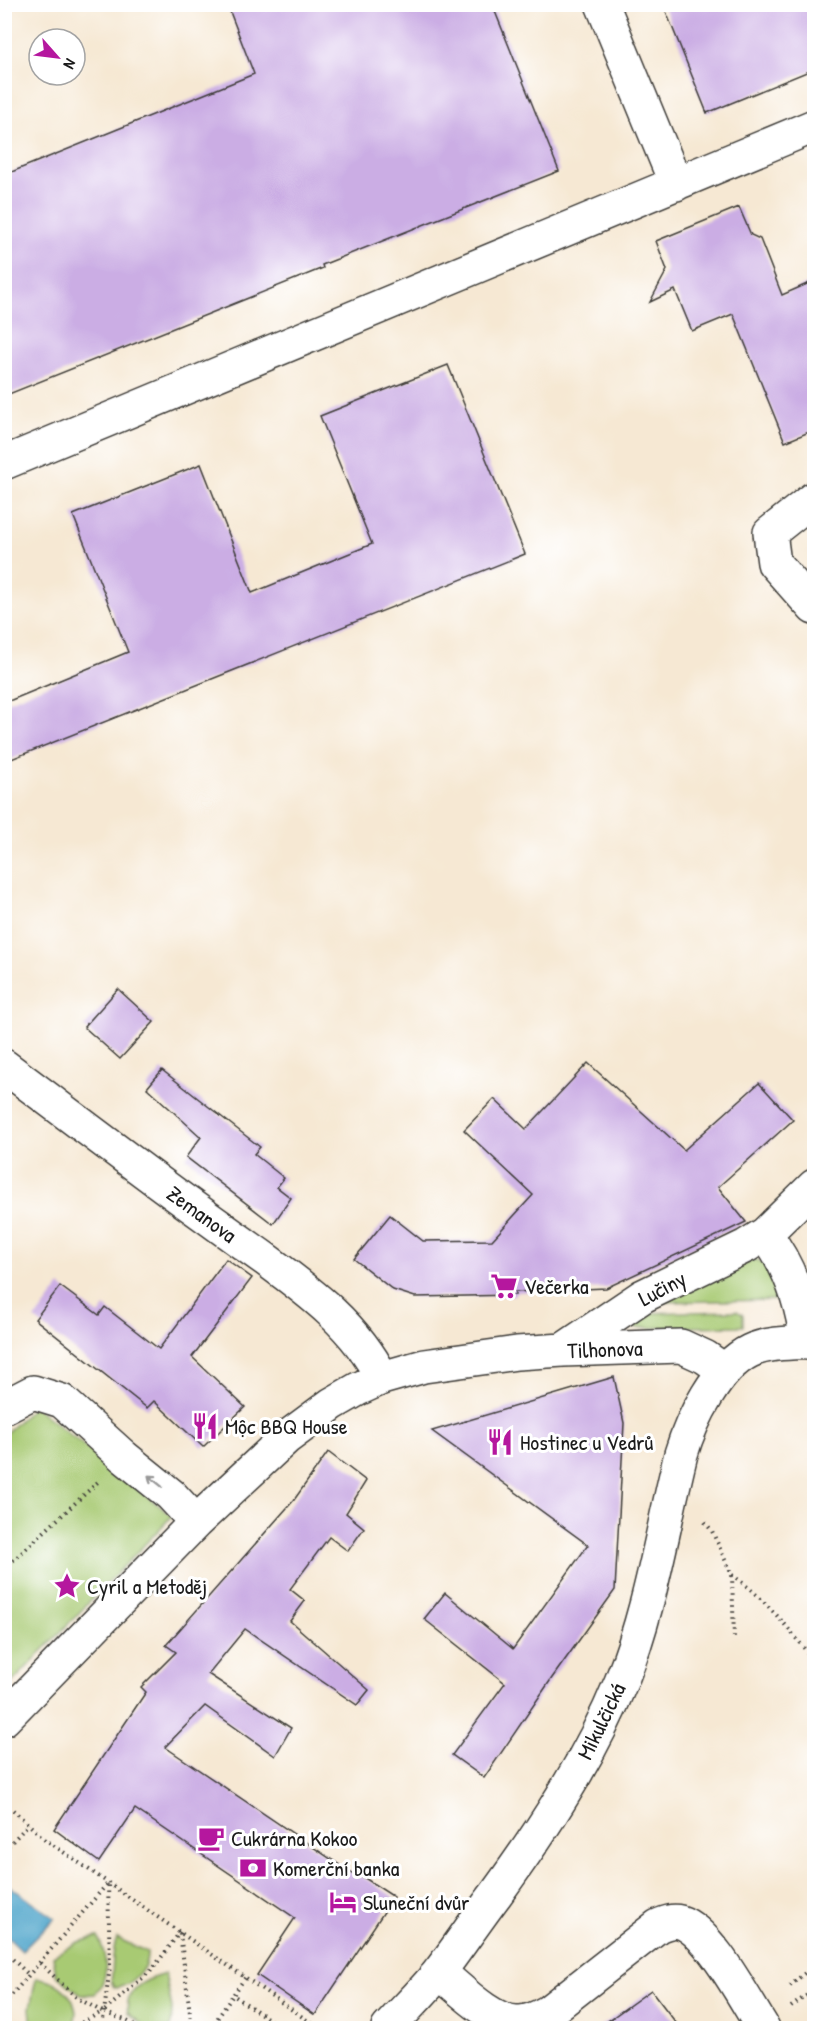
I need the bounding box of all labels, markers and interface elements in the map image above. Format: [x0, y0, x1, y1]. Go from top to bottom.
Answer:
north arrow [27, 27, 87, 87]
text: N [58, 55, 82, 73]
street label: Zemanova [161, 1178, 243, 1250]
street label: Lučiny [633, 1263, 691, 1313]
supermarket icon: Večerka [489, 1271, 519, 1301]
place label: Večerka [524, 1271, 589, 1301]
street label: Tilhonova [567, 1333, 644, 1365]
restaurant icon: Mộc BBQ House [190, 1411, 220, 1441]
place label: Mộc BBQ House [225, 1411, 348, 1441]
restaurant icon: Hostinec u Vedrů [485, 1427, 515, 1457]
place label: Hostinec u Vedrů [520, 1427, 653, 1457]
one-way arrow [147, 1475, 163, 1488]
place icon: Cyril a Metoděj [52, 1571, 82, 1601]
place label: Cyril a Metoděj [87, 1571, 207, 1601]
street label: Mikulčická [570, 1677, 633, 1764]
cafe icon: Cukrárna Kokoo [196, 1823, 226, 1853]
place label: Cukrárna Kokoo [231, 1823, 358, 1853]
bank icon: Komerční banka [238, 1853, 268, 1883]
place label: Komerční banka [273, 1853, 400, 1883]
hotel icon: Sluneční dvůr [328, 1887, 358, 1917]
place label: Sluneční dvůr [363, 1887, 470, 1917]

